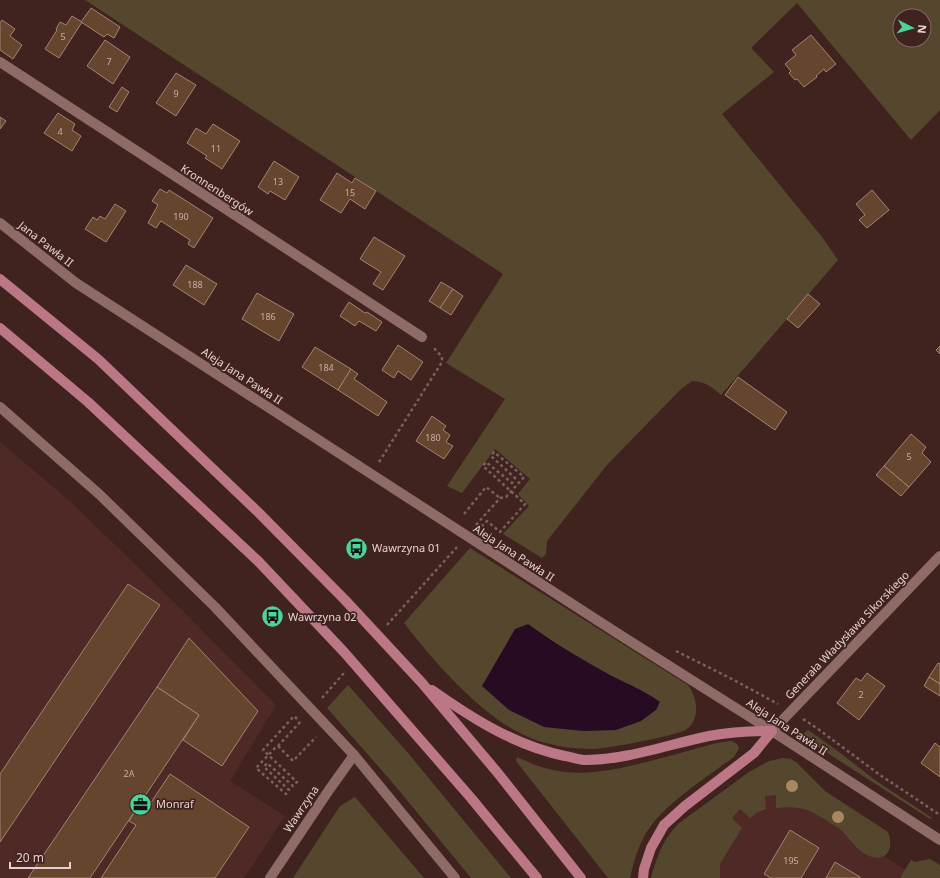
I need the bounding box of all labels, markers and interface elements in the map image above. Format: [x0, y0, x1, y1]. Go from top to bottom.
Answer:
north arrow [892, 8, 932, 48]
text: N [915, 24, 930, 34]
house number: 5 [60, 30, 66, 43]
house number: 7 [106, 55, 112, 68]
house number: 9 [173, 87, 179, 100]
house number: 4 [57, 125, 63, 138]
house number: 11 [211, 142, 221, 155]
street label: Kronnenbergów [178, 161, 257, 219]
house number: 13 [273, 175, 283, 188]
house number: 15 [345, 186, 355, 199]
house number: 190 [173, 210, 189, 223]
street label: Jana Pawła II [15, 217, 77, 270]
house number: 188 [187, 278, 203, 291]
house number: 186 [260, 310, 276, 323]
street label: Aleja Jana Pawła II [199, 344, 286, 408]
house number: 184 [318, 361, 334, 374]
house number: 180 [425, 431, 441, 444]
house number: 5 [906, 450, 912, 463]
street label: Aleja Jana Pawła II [471, 521, 558, 585]
bus stop icon: Wawrzyna 01 [344, 535, 370, 561]
place label: Wawrzyna 01 [372, 540, 441, 555]
street label: Generała Władysława Sikorskiego [781, 567, 912, 702]
bus stop icon: Wawrzyna 02 [260, 604, 286, 630]
place label: Wawrzyna 02 [288, 609, 357, 624]
house number: 2 [858, 688, 864, 701]
street label: Aleja Jana Pawła II [744, 695, 831, 759]
house number: 2A [124, 767, 135, 780]
street label: Wawrzyna [280, 783, 322, 835]
office icon: Monraf [128, 791, 154, 817]
place label: Monraf [156, 796, 195, 811]
scale bar [10, 844, 70, 870]
text: 20 m [16, 849, 44, 866]
house number: 195 [783, 854, 799, 867]

